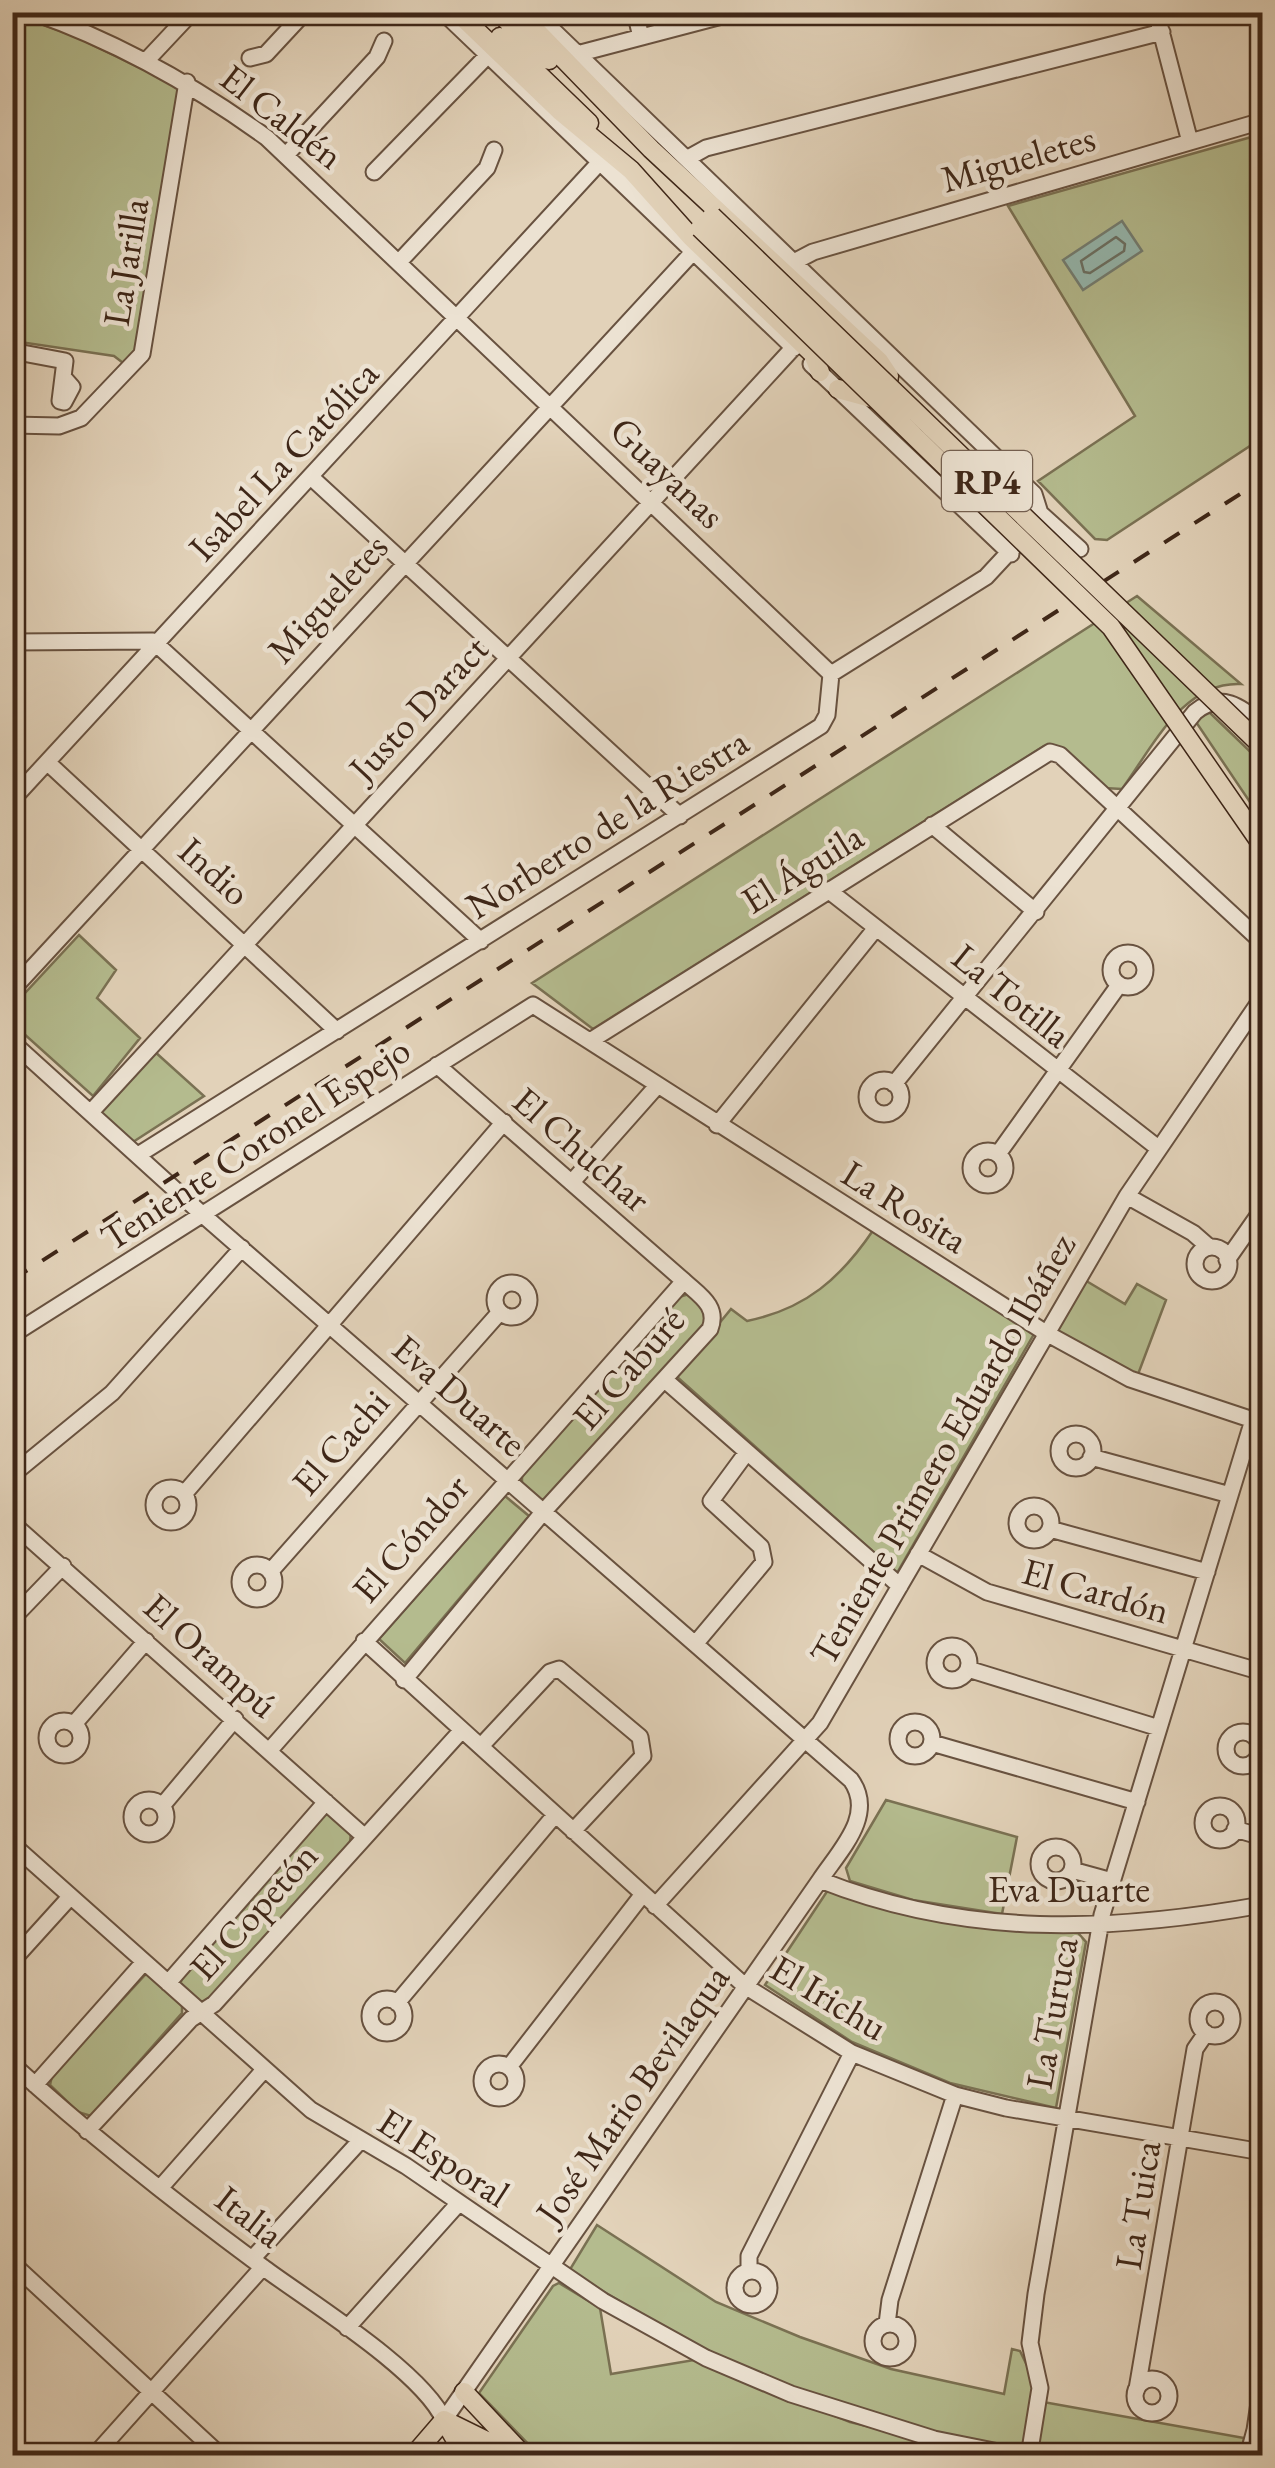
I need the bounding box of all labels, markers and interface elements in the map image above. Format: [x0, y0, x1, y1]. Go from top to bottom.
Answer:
street label: El Caldén [210, 53, 354, 179]
street label: Migueletes [935, 113, 1101, 203]
street label: La Jarilla [91, 194, 159, 329]
street label: Isabel La Católica [177, 349, 389, 571]
street label: Guayanas [600, 405, 736, 539]
road number: RP4 [942, 451, 1032, 511]
street label: Migueletes [256, 523, 398, 673]
street label: Justo Daract [336, 624, 498, 794]
street label: Norberto de la Riestra [457, 716, 758, 930]
street label: El Águila [732, 811, 873, 924]
street label: Indio [169, 826, 261, 916]
street label: La Totilla [942, 932, 1082, 1059]
street label: Teniente Coronel Espejo [91, 1025, 419, 1261]
street label: El Chuchar [503, 1076, 662, 1223]
street label: La Rosita [833, 1148, 978, 1264]
street label: Teniente Primero Eduardo Ibáñez [798, 1224, 1086, 1674]
street label: El Caburé [561, 1296, 695, 1440]
street label: Eva Duarte [383, 1323, 537, 1467]
street label: El Cachi [281, 1379, 399, 1505]
street label: El Cóndor [341, 1463, 479, 1612]
street label: El Cardón [1017, 1546, 1175, 1634]
street label: El Orampú [134, 1582, 288, 1728]
street label: El Copetón [178, 1832, 328, 1990]
street label: Eva Duarte [988, 1864, 1150, 1913]
street label: La Turuca [1014, 1932, 1089, 2093]
street label: El Irichu [761, 1943, 897, 2051]
street label: José Mario Bevilaqua [522, 1954, 740, 2236]
street label: El Esporal [369, 2096, 519, 2218]
street label: La Tuica [1103, 2136, 1171, 2273]
street label: Italia [206, 2174, 295, 2258]

